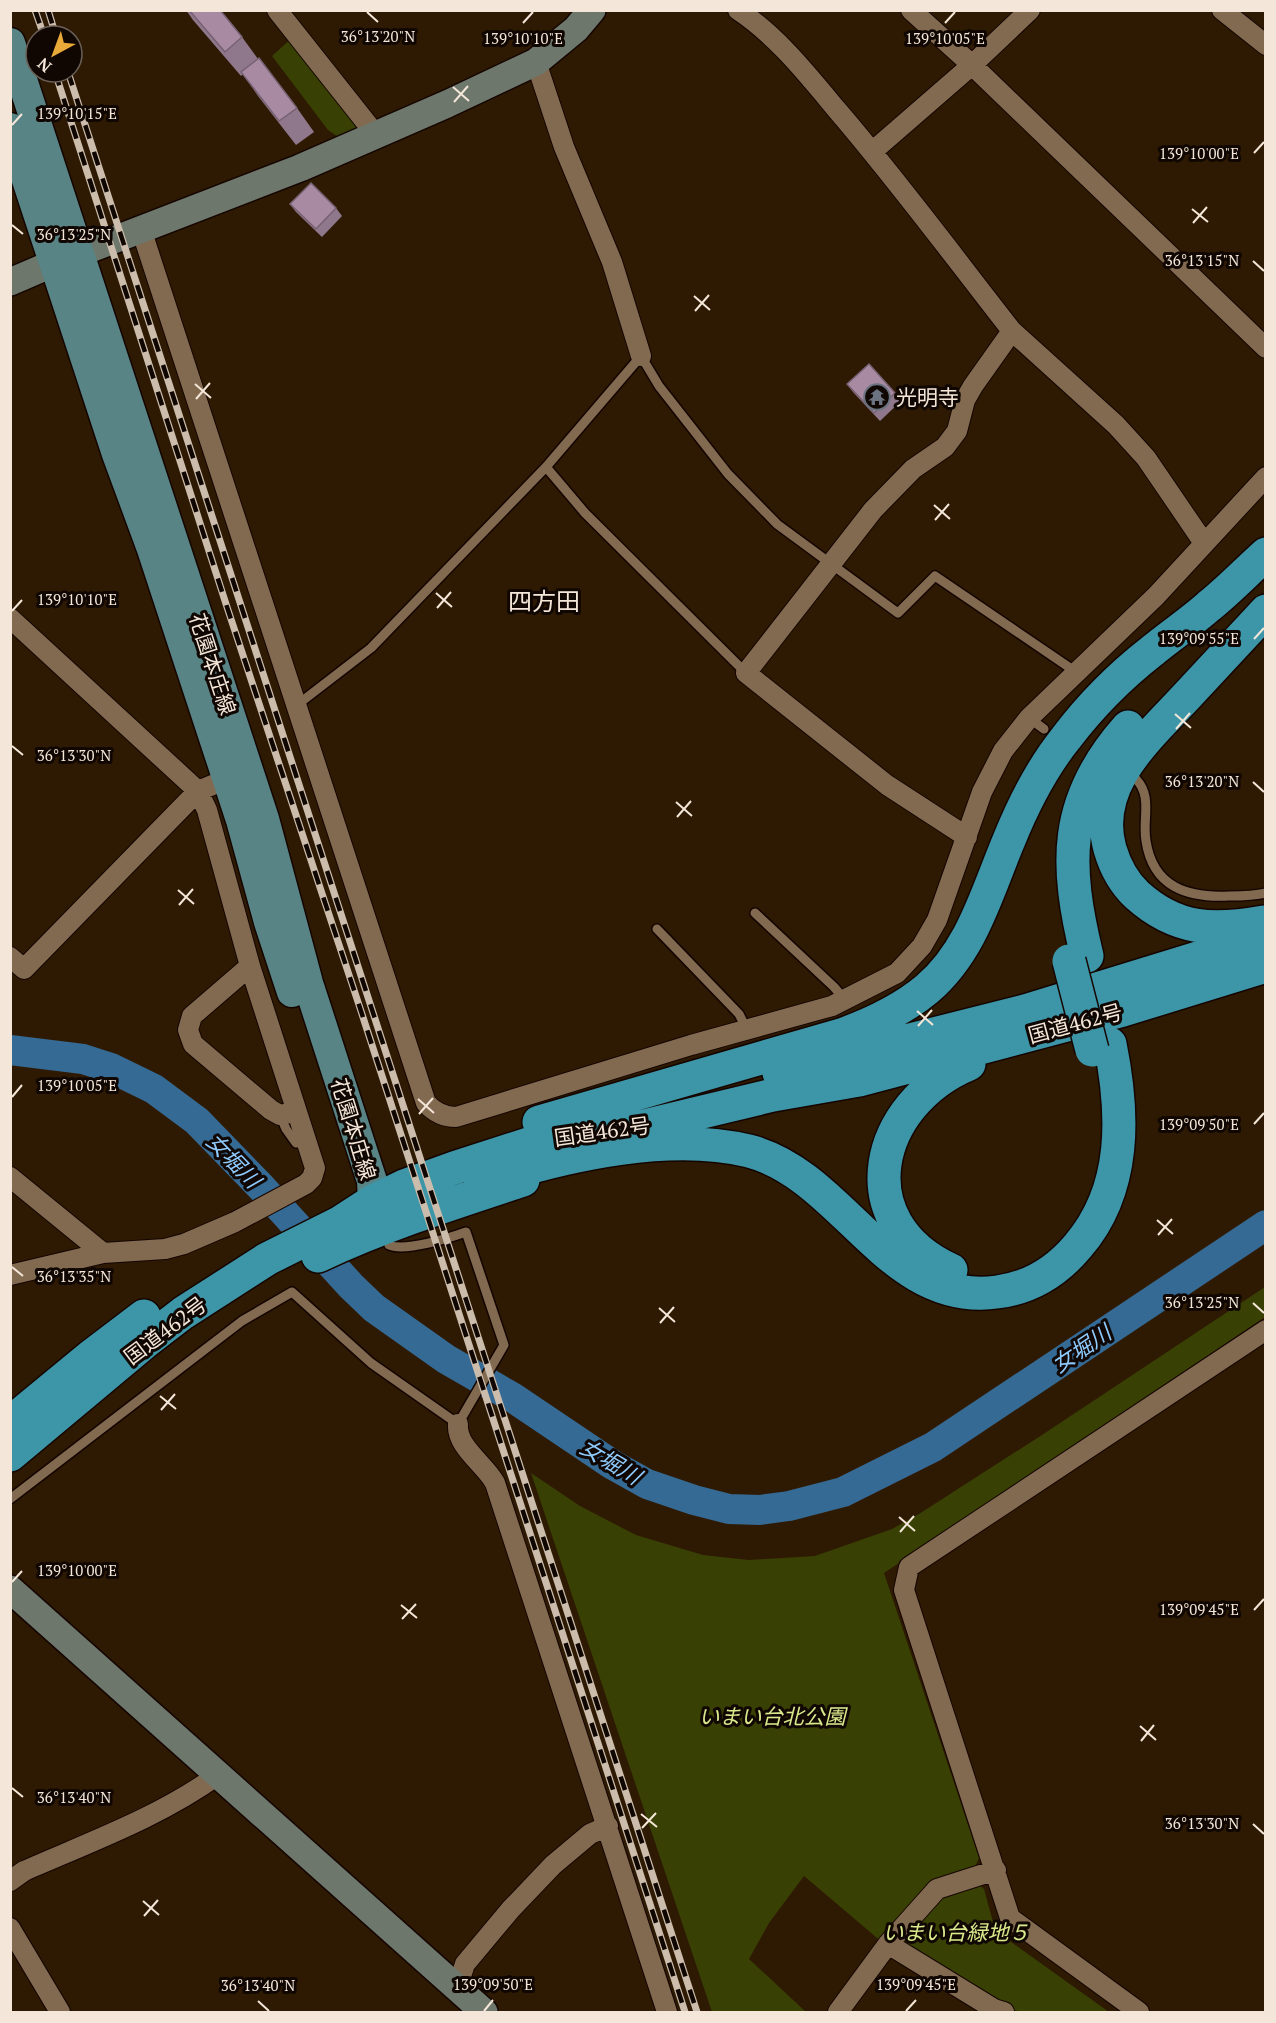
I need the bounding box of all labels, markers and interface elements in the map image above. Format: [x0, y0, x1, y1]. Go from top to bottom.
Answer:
north arrow [24, 24, 84, 84]
text: 36°13'20"N [341, 26, 415, 46]
text: 139°10'10"E [483, 28, 563, 48]
text: 139°10'05"E [905, 28, 985, 48]
text: N [32, 53, 56, 78]
text: 139°10'15"E [37, 103, 117, 123]
text: 139°10'00"E [1159, 143, 1239, 163]
text: 36°13'25"N [37, 224, 111, 244]
text: 36°13'15"N [1165, 250, 1239, 270]
temple icon: 光明寺 [862, 382, 892, 412]
place label: 光明寺 [896, 383, 959, 411]
district label: 四方田 [508, 585, 580, 617]
text: 139°10'10"E [37, 589, 117, 609]
street label: 花園本庄線 [183, 610, 243, 718]
text: 139°09'55"E [1159, 628, 1239, 648]
text: 36°13'30"N [37, 745, 111, 765]
text: 36°13'20"N [1165, 771, 1239, 791]
street label: 国道462号 [1025, 997, 1125, 1049]
text: 139°10'05"E [37, 1075, 117, 1095]
street label: 花園本庄線 [325, 1075, 383, 1183]
street label: 国道462号 [552, 1110, 652, 1152]
text: 139°09'50"E [1159, 1114, 1239, 1134]
water label: 女堀川 [201, 1126, 269, 1195]
text: 36°13'35"N [37, 1266, 111, 1286]
street label: 国道462号 [118, 1290, 212, 1370]
text: 36°13'25"N [1165, 1292, 1239, 1312]
water label: 女堀川 [1046, 1316, 1118, 1378]
water label: 女堀川 [575, 1432, 648, 1491]
text: 139°10'00"E [37, 1560, 117, 1580]
text: 139°09'45"E [1159, 1599, 1239, 1619]
park label: いまい台北公園 [699, 1702, 848, 1730]
text: 36°13'40"N [37, 1787, 111, 1807]
text: 36°13'30"N [1165, 1813, 1239, 1833]
park label: いまい台緑地５ [883, 1918, 1030, 1946]
text: 139°09'50"E [453, 1974, 533, 1994]
text: 139°09'45"E [876, 1974, 956, 1994]
text: 36°13'40"N [221, 1975, 295, 1995]

